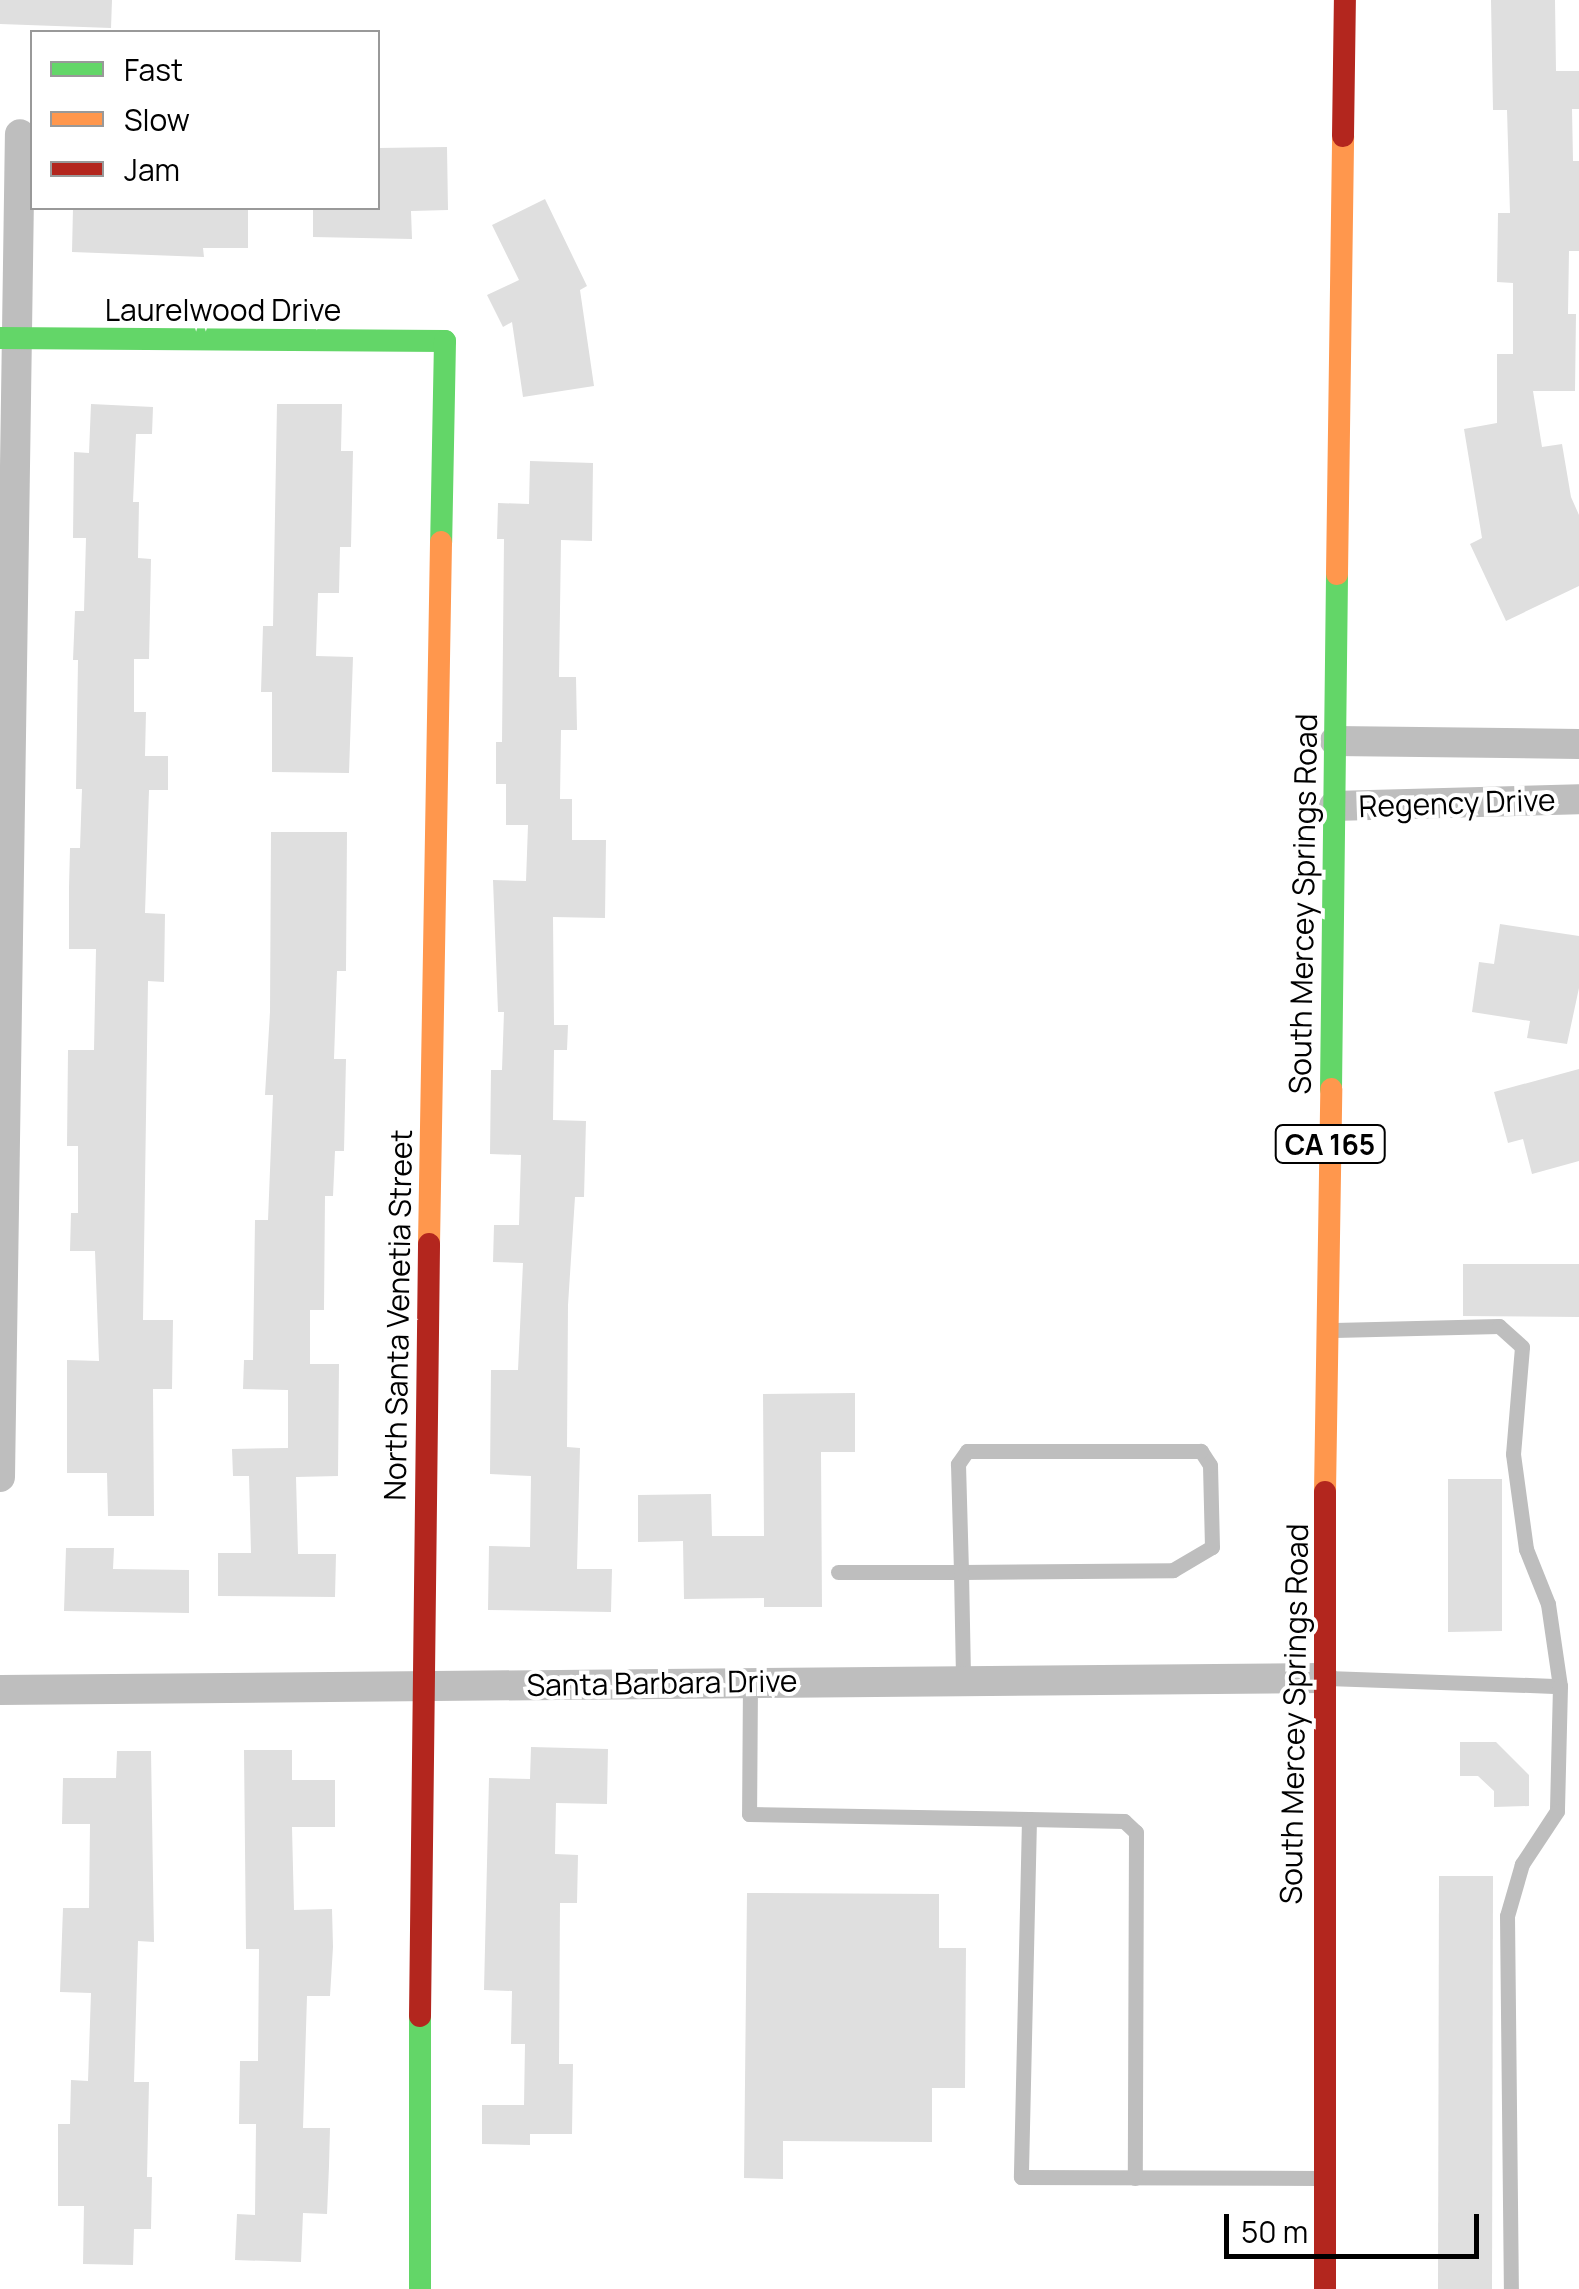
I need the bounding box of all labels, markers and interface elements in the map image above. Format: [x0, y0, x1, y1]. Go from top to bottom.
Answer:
legend [30, 30, 380, 210]
text: Fast [124, 49, 183, 90]
text: Slow [124, 99, 190, 140]
text: Jam [124, 149, 180, 190]
street label: Laurelwood Drive [105, 292, 341, 328]
street label: South Mercey Springs Road [1282, 713, 1324, 1095]
street label: Regency Drive [1358, 782, 1556, 824]
road number: CA 165 [1272, 1121, 1388, 1167]
street label: North Santa Venetia Street [377, 1129, 419, 1501]
street label: South Mercey Springs Road [1273, 1523, 1315, 1905]
street label: Santa Barbara Drive [526, 1663, 798, 1703]
scale bar [1229, 2194, 1484, 2256]
text: 50 m [1241, 2211, 1308, 2252]

